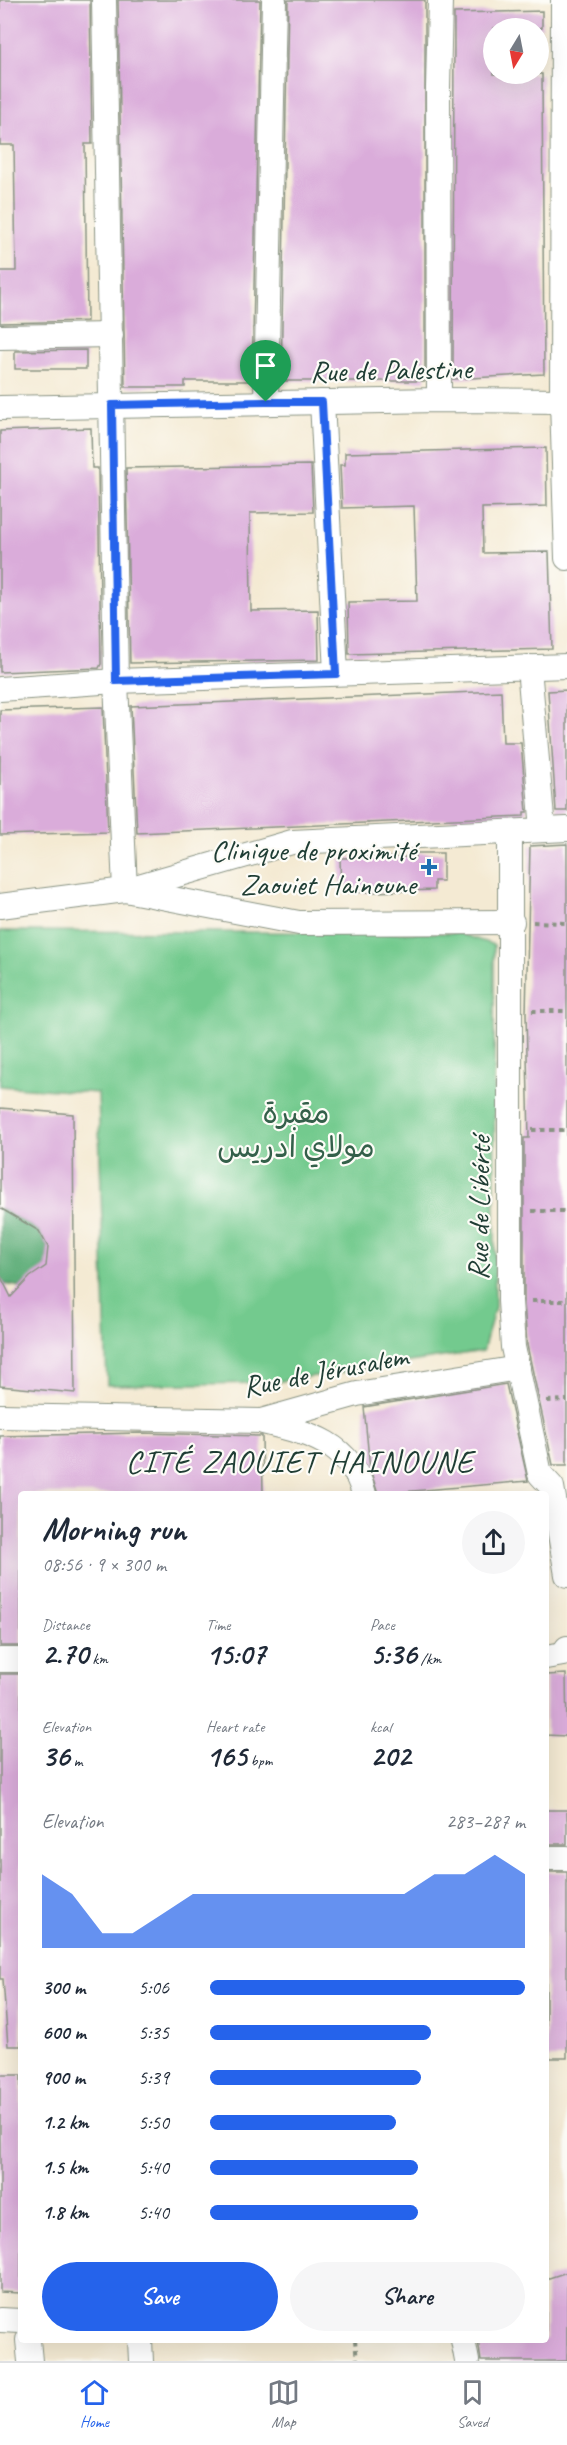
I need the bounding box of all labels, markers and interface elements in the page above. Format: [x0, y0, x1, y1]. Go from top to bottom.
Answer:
north arrow [483, 18, 549, 84]
map controls [483, 18, 549, 84]
pin [240, 340, 291, 402]
icon: arrive [249, 349, 282, 382]
street label: Rue de Palestine [310, 350, 474, 390]
place label: Clinique de proximité Zaouiet Hainoune [211, 831, 420, 903]
marker: Clinique de proximité Zaouiet Hainoune [420, 858, 438, 876]
park label: مقبرة مولاي ادريس [217, 1094, 375, 1168]
street label: Rue de Libérté [459, 1131, 499, 1280]
street label: Rue de Jérusalem [239, 1336, 413, 1406]
district label: CITÉ ZAOUIET HAINOUNE [126, 1441, 477, 1482]
text: Morning run [42, 1508, 186, 1550]
button: share [462, 1511, 525, 1574]
text: 08:56 · 9 × 300 m [42, 1552, 166, 1577]
text: Distance [42, 1615, 90, 1635]
text: Time [206, 1615, 230, 1635]
text: Pace [370, 1615, 395, 1635]
text: 2.70 [42, 1635, 88, 1673]
text: 15:07 [206, 1635, 265, 1673]
text: 5:36 [370, 1635, 417, 1673]
text: km [88, 1649, 108, 1669]
text: /km [417, 1649, 441, 1669]
text: Elevation [42, 1717, 91, 1737]
text: Heart rate [206, 1717, 264, 1737]
text: kcal [370, 1717, 391, 1737]
text: 36 [42, 1737, 70, 1775]
text: 165 [206, 1737, 247, 1775]
text: 202 [370, 1737, 411, 1775]
text: m [70, 1751, 82, 1771]
text: bpm [247, 1751, 273, 1771]
text: Elevation [42, 1809, 104, 1834]
text: 283–287 m [446, 1809, 525, 1834]
text: 300 m [42, 1975, 85, 2000]
text: 5:06 [138, 1975, 169, 2000]
text: 600 m [42, 2020, 86, 2045]
text: 5:35 [138, 2020, 169, 2045]
text: 900 m [42, 2065, 85, 2090]
text: 5:39 [138, 2065, 169, 2090]
text: 1.2 km [42, 2110, 89, 2135]
text: 5:50 [138, 2110, 169, 2135]
text: 1.5 km [42, 2155, 88, 2180]
text: 5:40 [138, 2155, 169, 2180]
text: 1.8 km [42, 2200, 89, 2225]
text: 5:40 [138, 2200, 169, 2225]
button: Save [42, 2262, 278, 2331]
button: Share [290, 2262, 525, 2331]
tab: Home [78, 2376, 111, 2432]
tab: Map [267, 2376, 300, 2432]
tab: Saved [456, 2376, 489, 2432]

